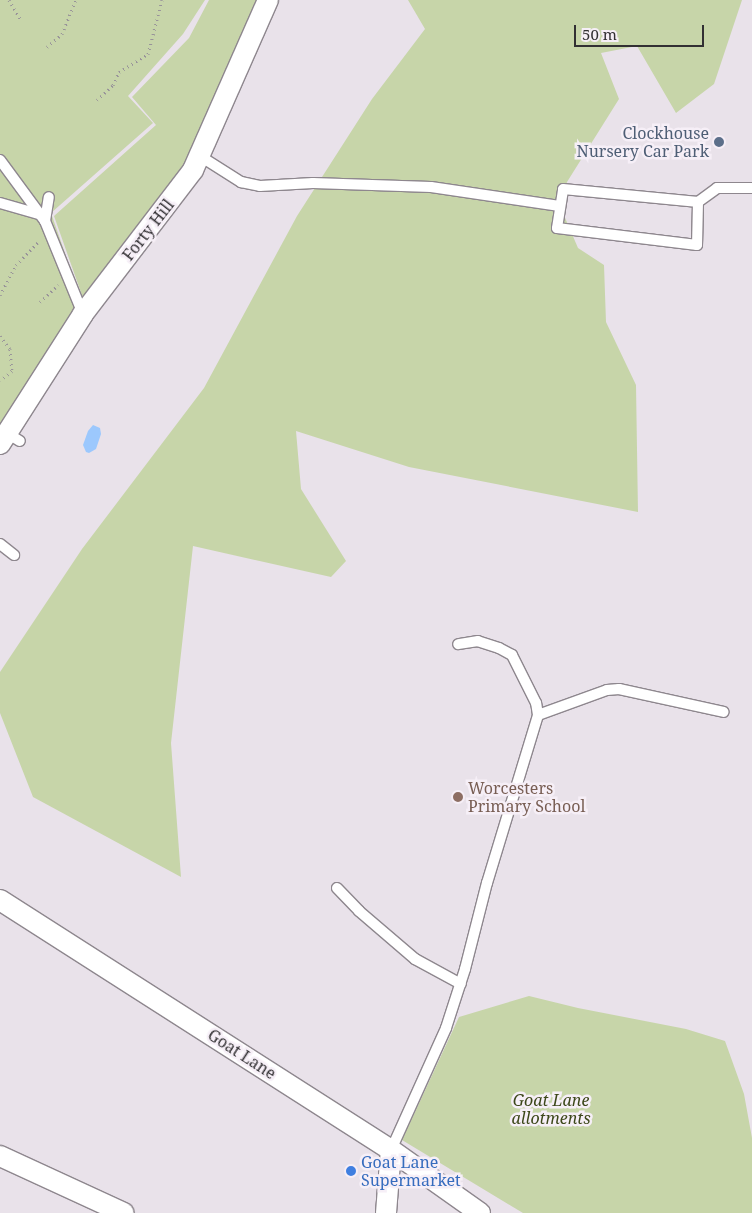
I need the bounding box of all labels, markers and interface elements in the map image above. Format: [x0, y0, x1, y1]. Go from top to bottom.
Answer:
scale bar [577, 15, 707, 47]
text: 50 m [582, 24, 617, 44]
place label: Clockhouse Nursery Car Park [576, 123, 709, 161]
marker: Clockhouse Nursery Car Park [713, 136, 725, 148]
street label: Forty Hill [118, 196, 178, 264]
place label: Worcesters Primary School [468, 778, 585, 816]
marker: Worcesters Primary School [452, 791, 464, 803]
street label: Goat Lane [204, 1025, 280, 1083]
park label: Goat Lane allotments [511, 1090, 591, 1128]
place label: Goat Lane Supermarket [361, 1152, 461, 1190]
marker: Goat Lane Supermarket [345, 1165, 357, 1177]

